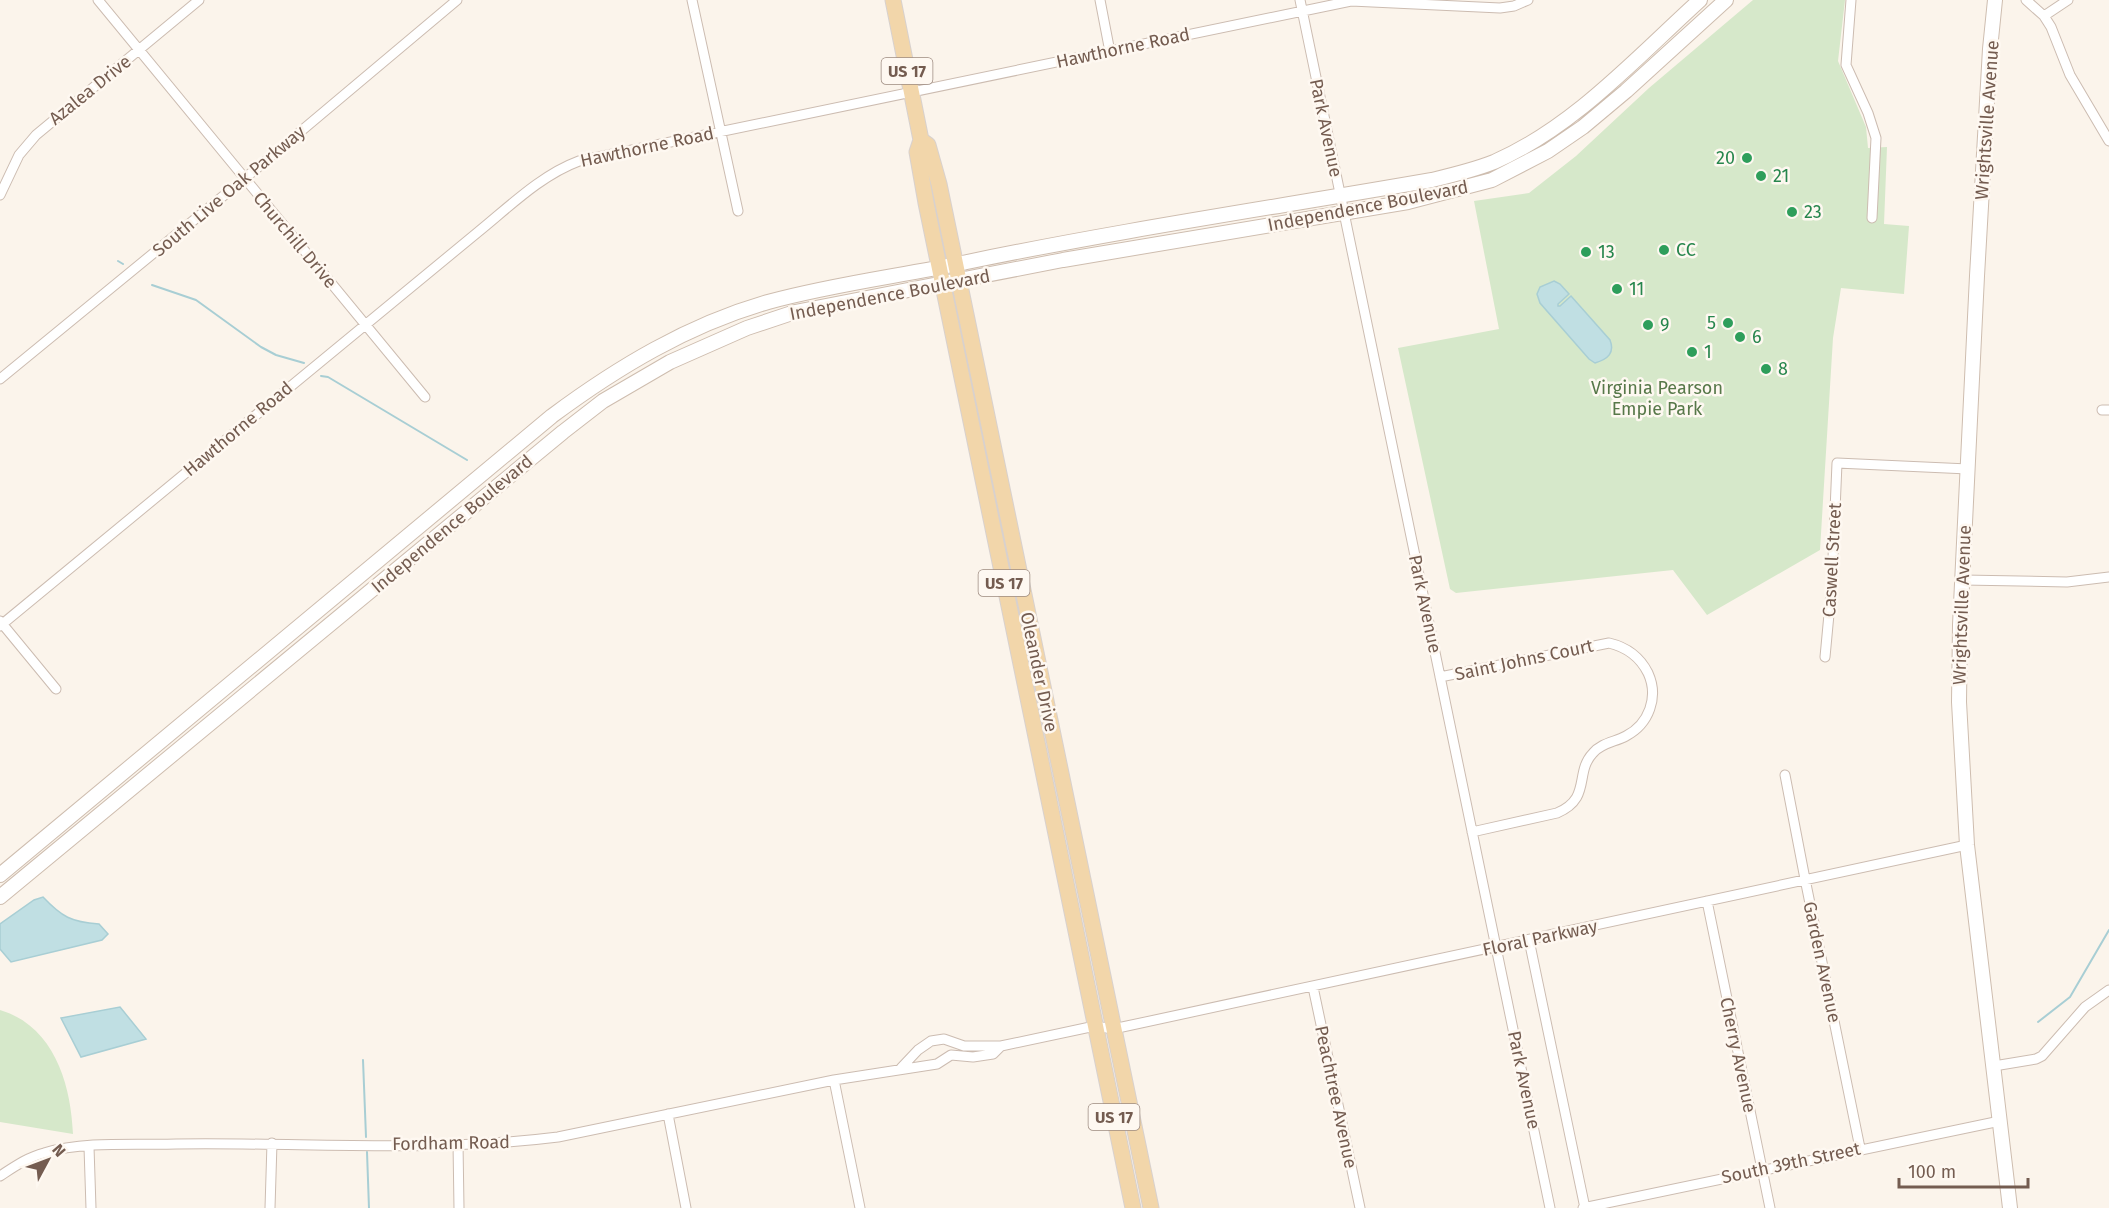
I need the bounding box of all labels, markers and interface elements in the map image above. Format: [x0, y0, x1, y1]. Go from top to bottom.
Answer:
street label: Hawthorne Road [1054, 23, 1192, 73]
street label: Wrightsville Avenue [1970, 39, 2004, 201]
street label: Azalea Drive [45, 50, 135, 130]
road number: US 17 [882, 58, 932, 84]
street label: Park Avenue [1305, 77, 1347, 179]
street label: South Live Oak Parkway [148, 121, 310, 261]
street label: Hawthorne Road [578, 122, 716, 172]
place label: 20 [1716, 147, 1735, 169]
marker: 20 [1740, 151, 1754, 165]
place label: 21 [1773, 165, 1789, 187]
marker: 21 [1754, 169, 1768, 183]
street label: Independence Boulevard [1266, 176, 1470, 236]
street label: Churchill Drive [248, 187, 342, 293]
place label: 23 [1804, 201, 1822, 223]
marker: 23 [1785, 205, 1799, 219]
place label: CC [1676, 239, 1696, 261]
place label: 13 [1598, 241, 1615, 263]
marker: CC [1657, 243, 1671, 257]
marker: 13 [1579, 245, 1593, 259]
street label: Independence Boulevard [788, 265, 992, 325]
place label: 11 [1629, 278, 1644, 300]
marker: 11 [1610, 282, 1624, 296]
place label: 5 [1707, 312, 1716, 334]
place label: 9 [1660, 314, 1669, 336]
marker: 5 [1721, 316, 1735, 330]
marker: 9 [1641, 318, 1655, 332]
place label: 6 [1752, 326, 1762, 348]
marker: 6 [1733, 330, 1747, 344]
place label: 1 [1704, 341, 1712, 363]
marker: 1 [1685, 345, 1699, 359]
place label: 8 [1778, 358, 1788, 380]
marker: 8 [1759, 362, 1773, 376]
street label: Hawthorne Road [179, 377, 297, 481]
park label: Virginia Pearson Empie Park [1591, 377, 1723, 420]
street label: Independence Boulevard [367, 450, 537, 598]
street label: Caswell Street [1818, 502, 1846, 618]
street label: Wrightsville Avenue [1948, 525, 1976, 685]
street label: Park Avenue [1404, 553, 1446, 655]
road number: US 17 [978, 570, 1030, 596]
street label: Oleander Drive [1016, 610, 1062, 734]
street label: Saint Johns Court [1453, 634, 1596, 685]
street label: Garden Avenue [1798, 899, 1846, 1025]
street label: Floral Parkway [1481, 915, 1600, 961]
street label: Cherry Avenue [1715, 995, 1761, 1115]
street label: Peachtree Avenue [1310, 1024, 1362, 1170]
street label: Park Avenue [1503, 1029, 1545, 1131]
road number: US 17 [1088, 1104, 1140, 1130]
north arrow [18, 1130, 78, 1190]
street label: Fordham Road [392, 1131, 510, 1155]
street label: South 39th Street [1720, 1137, 1863, 1188]
text: N [48, 1140, 70, 1161]
scale bar [1899, 1151, 2028, 1189]
text: 100 m [1908, 1161, 1956, 1183]

